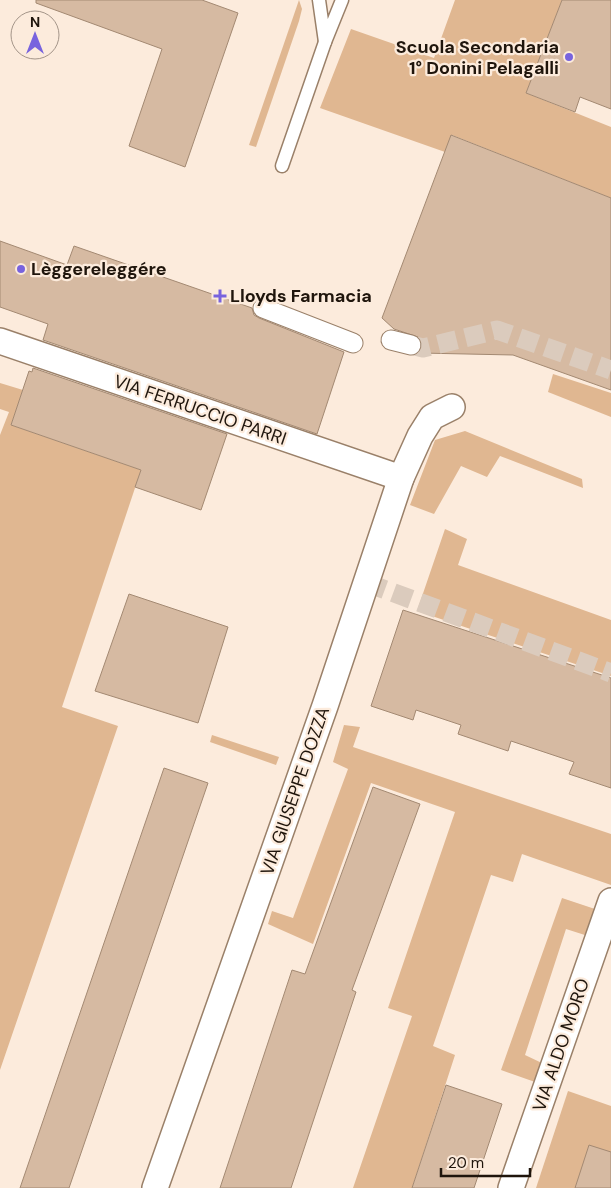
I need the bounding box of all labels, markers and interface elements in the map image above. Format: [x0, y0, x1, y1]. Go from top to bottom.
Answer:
north arrow [10, 10, 60, 60]
text: N [30, 13, 40, 31]
place label: Scuola Secondaria 1° Donini Pelagalli [396, 35, 559, 80]
marker: Scuola Secondaria 1° Donini Pelagalli [563, 51, 575, 63]
place label: Lèggereleggére [31, 257, 167, 281]
marker: Lèggereleggére [15, 263, 27, 275]
place label: Lloyds Farmacia [230, 284, 372, 308]
marker: Lloyds Farmacia [214, 290, 226, 302]
street label: VIA FERRUCCIO PARRI [110, 369, 290, 451]
street label: VIA GIUSEPPE DOZZA [255, 703, 335, 879]
street label: VIA ALDO MORO [527, 975, 595, 1115]
scale bar [441, 1146, 530, 1178]
text: 20 m [448, 1153, 484, 1173]

